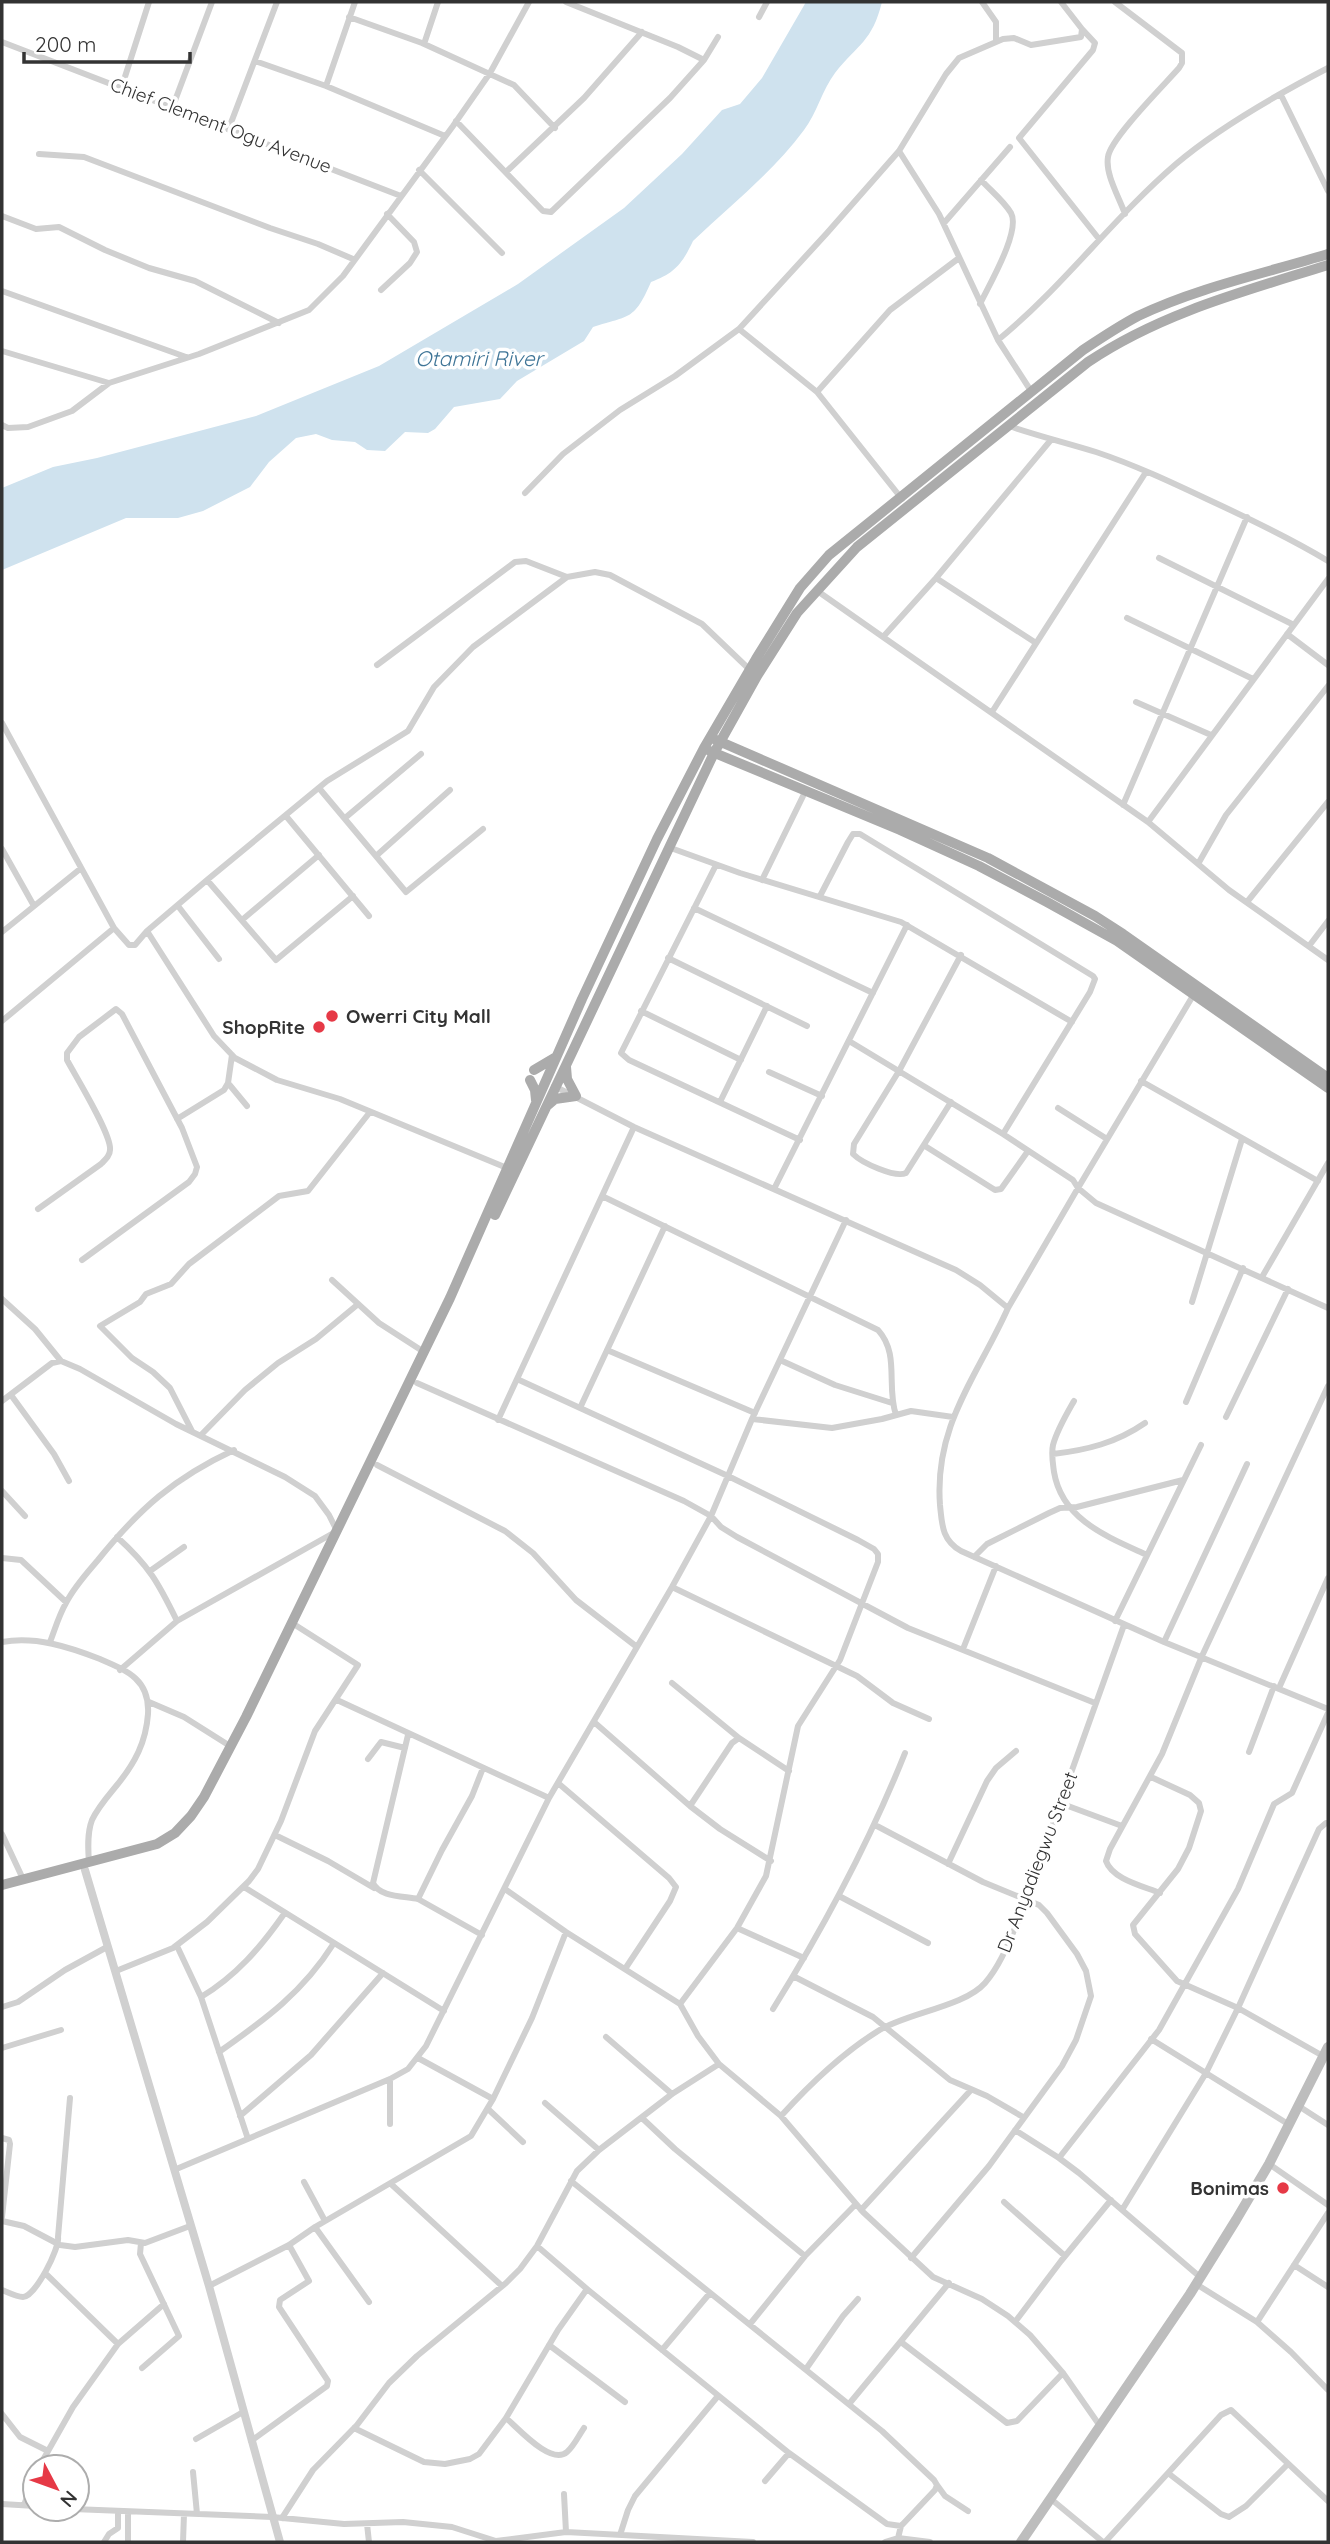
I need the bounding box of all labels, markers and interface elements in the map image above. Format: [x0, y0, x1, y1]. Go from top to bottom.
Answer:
scale bar [24, 21, 191, 65]
text: 200 m [35, 31, 97, 57]
street label: Chief Clement Ogu Avenue [107, 72, 335, 178]
water label: Otamiri River [415, 345, 546, 371]
place label: Owerri City Mall [346, 1004, 491, 1028]
marker: Owerri City Mall [324, 1008, 340, 1024]
place label: ShopRite [222, 1015, 305, 1039]
marker: ShopRite [311, 1019, 327, 1035]
street label: Dr Anyadiegwu Street [991, 1768, 1083, 1956]
place label: Bonimas [1190, 2176, 1269, 2200]
marker: Bonimas [1275, 2180, 1291, 2196]
north arrow [21, 2453, 91, 2523]
text: N [55, 2486, 82, 2512]

